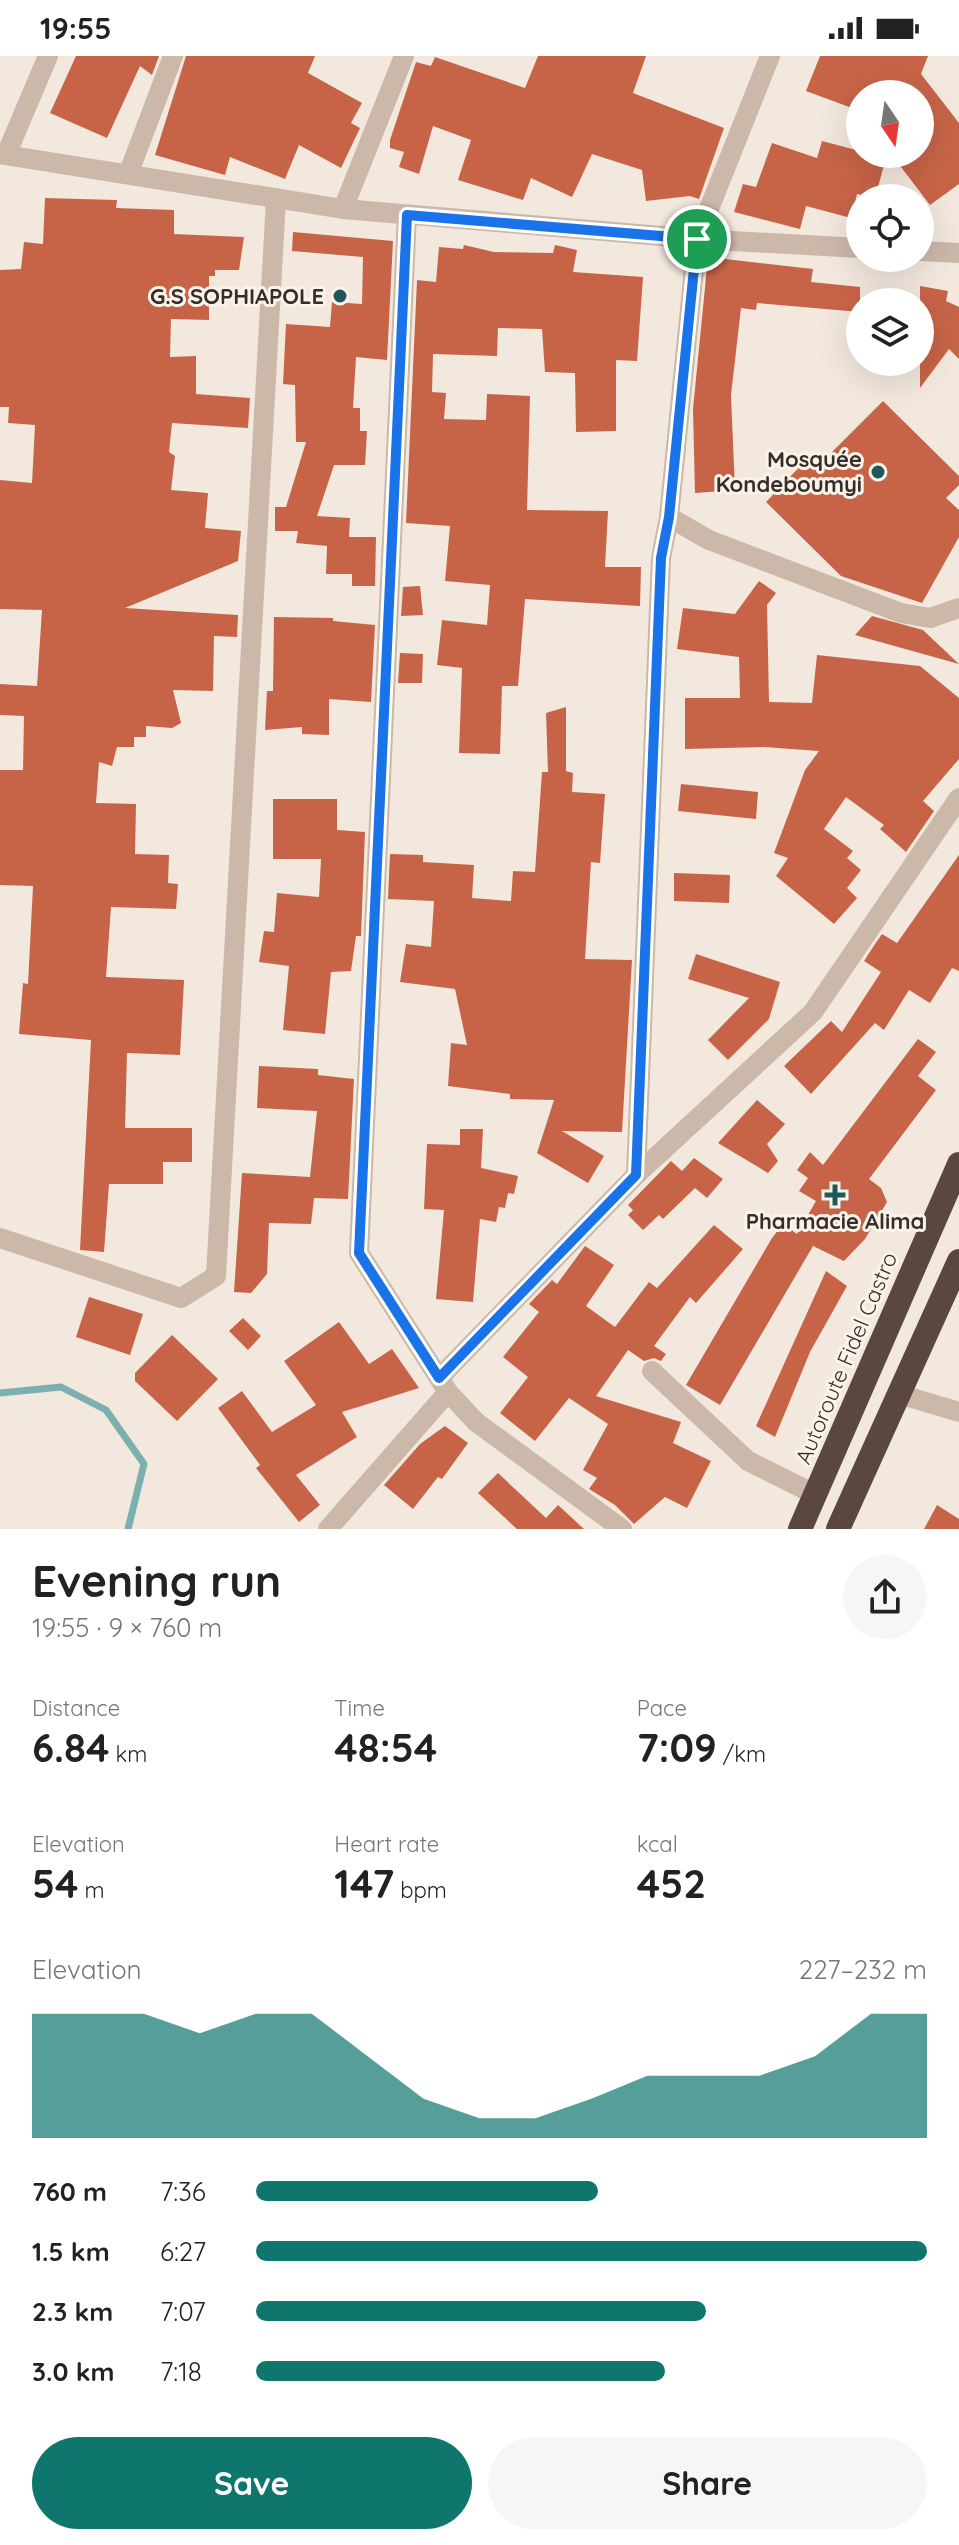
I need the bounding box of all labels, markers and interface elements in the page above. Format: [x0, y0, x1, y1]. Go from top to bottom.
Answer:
text: 19:55 [40, 9, 111, 47]
north arrow [846, 80, 934, 168]
map controls [846, 80, 934, 376]
button: locate [846, 184, 934, 272]
pin [663, 205, 731, 273]
icon: arrive [675, 217, 719, 261]
place label: G.S SOPHIAPOLE [150, 282, 324, 310]
marker: G.S SOPHIAPOLE [331, 287, 349, 305]
button: layers [846, 288, 934, 376]
place label: Mosquée Kondeboumyi [716, 445, 862, 498]
marker: Mosquée Kondeboumyi [869, 463, 887, 481]
marker: Pharmacie Alima [826, 1186, 844, 1204]
place label: Pharmacie Alima [746, 1207, 924, 1235]
street label: Autoroute Fidel Castro [789, 1248, 903, 1468]
text: Evening run [32, 1553, 281, 1608]
button: share [843, 1555, 927, 1639]
text: 19:55 · 9 × 760 m [32, 1611, 222, 1644]
text: Distance [32, 1694, 120, 1722]
text: Time [334, 1694, 385, 1722]
text: Pace [637, 1694, 687, 1722]
text: 6.84 [32, 1722, 110, 1772]
text: 48:54 [334, 1722, 437, 1772]
text: 7:09 [637, 1722, 717, 1772]
text: km [110, 1740, 147, 1768]
text: /km [717, 1740, 766, 1768]
text: Elevation [32, 1830, 125, 1858]
text: Heart rate [334, 1830, 439, 1858]
text: kcal [637, 1830, 678, 1858]
text: 54 [32, 1858, 79, 1908]
text: 147 [334, 1858, 394, 1908]
text: 452 [637, 1858, 706, 1908]
text: m [79, 1876, 105, 1904]
text: bpm [394, 1876, 447, 1904]
text: Elevation [32, 1953, 142, 1986]
text: 227–232 m [799, 1953, 927, 1986]
text: 760 m [32, 2175, 107, 2208]
text: 7:36 [160, 2175, 206, 2208]
text: 1.5 km [32, 2235, 110, 2268]
text: 6:27 [160, 2235, 206, 2268]
text: 2.3 km [32, 2295, 113, 2328]
text: 7:07 [160, 2295, 206, 2328]
text: 3.0 km [32, 2355, 114, 2388]
text: 7:18 [160, 2355, 202, 2388]
button: Save [32, 2437, 472, 2529]
button: Share [488, 2437, 927, 2529]

